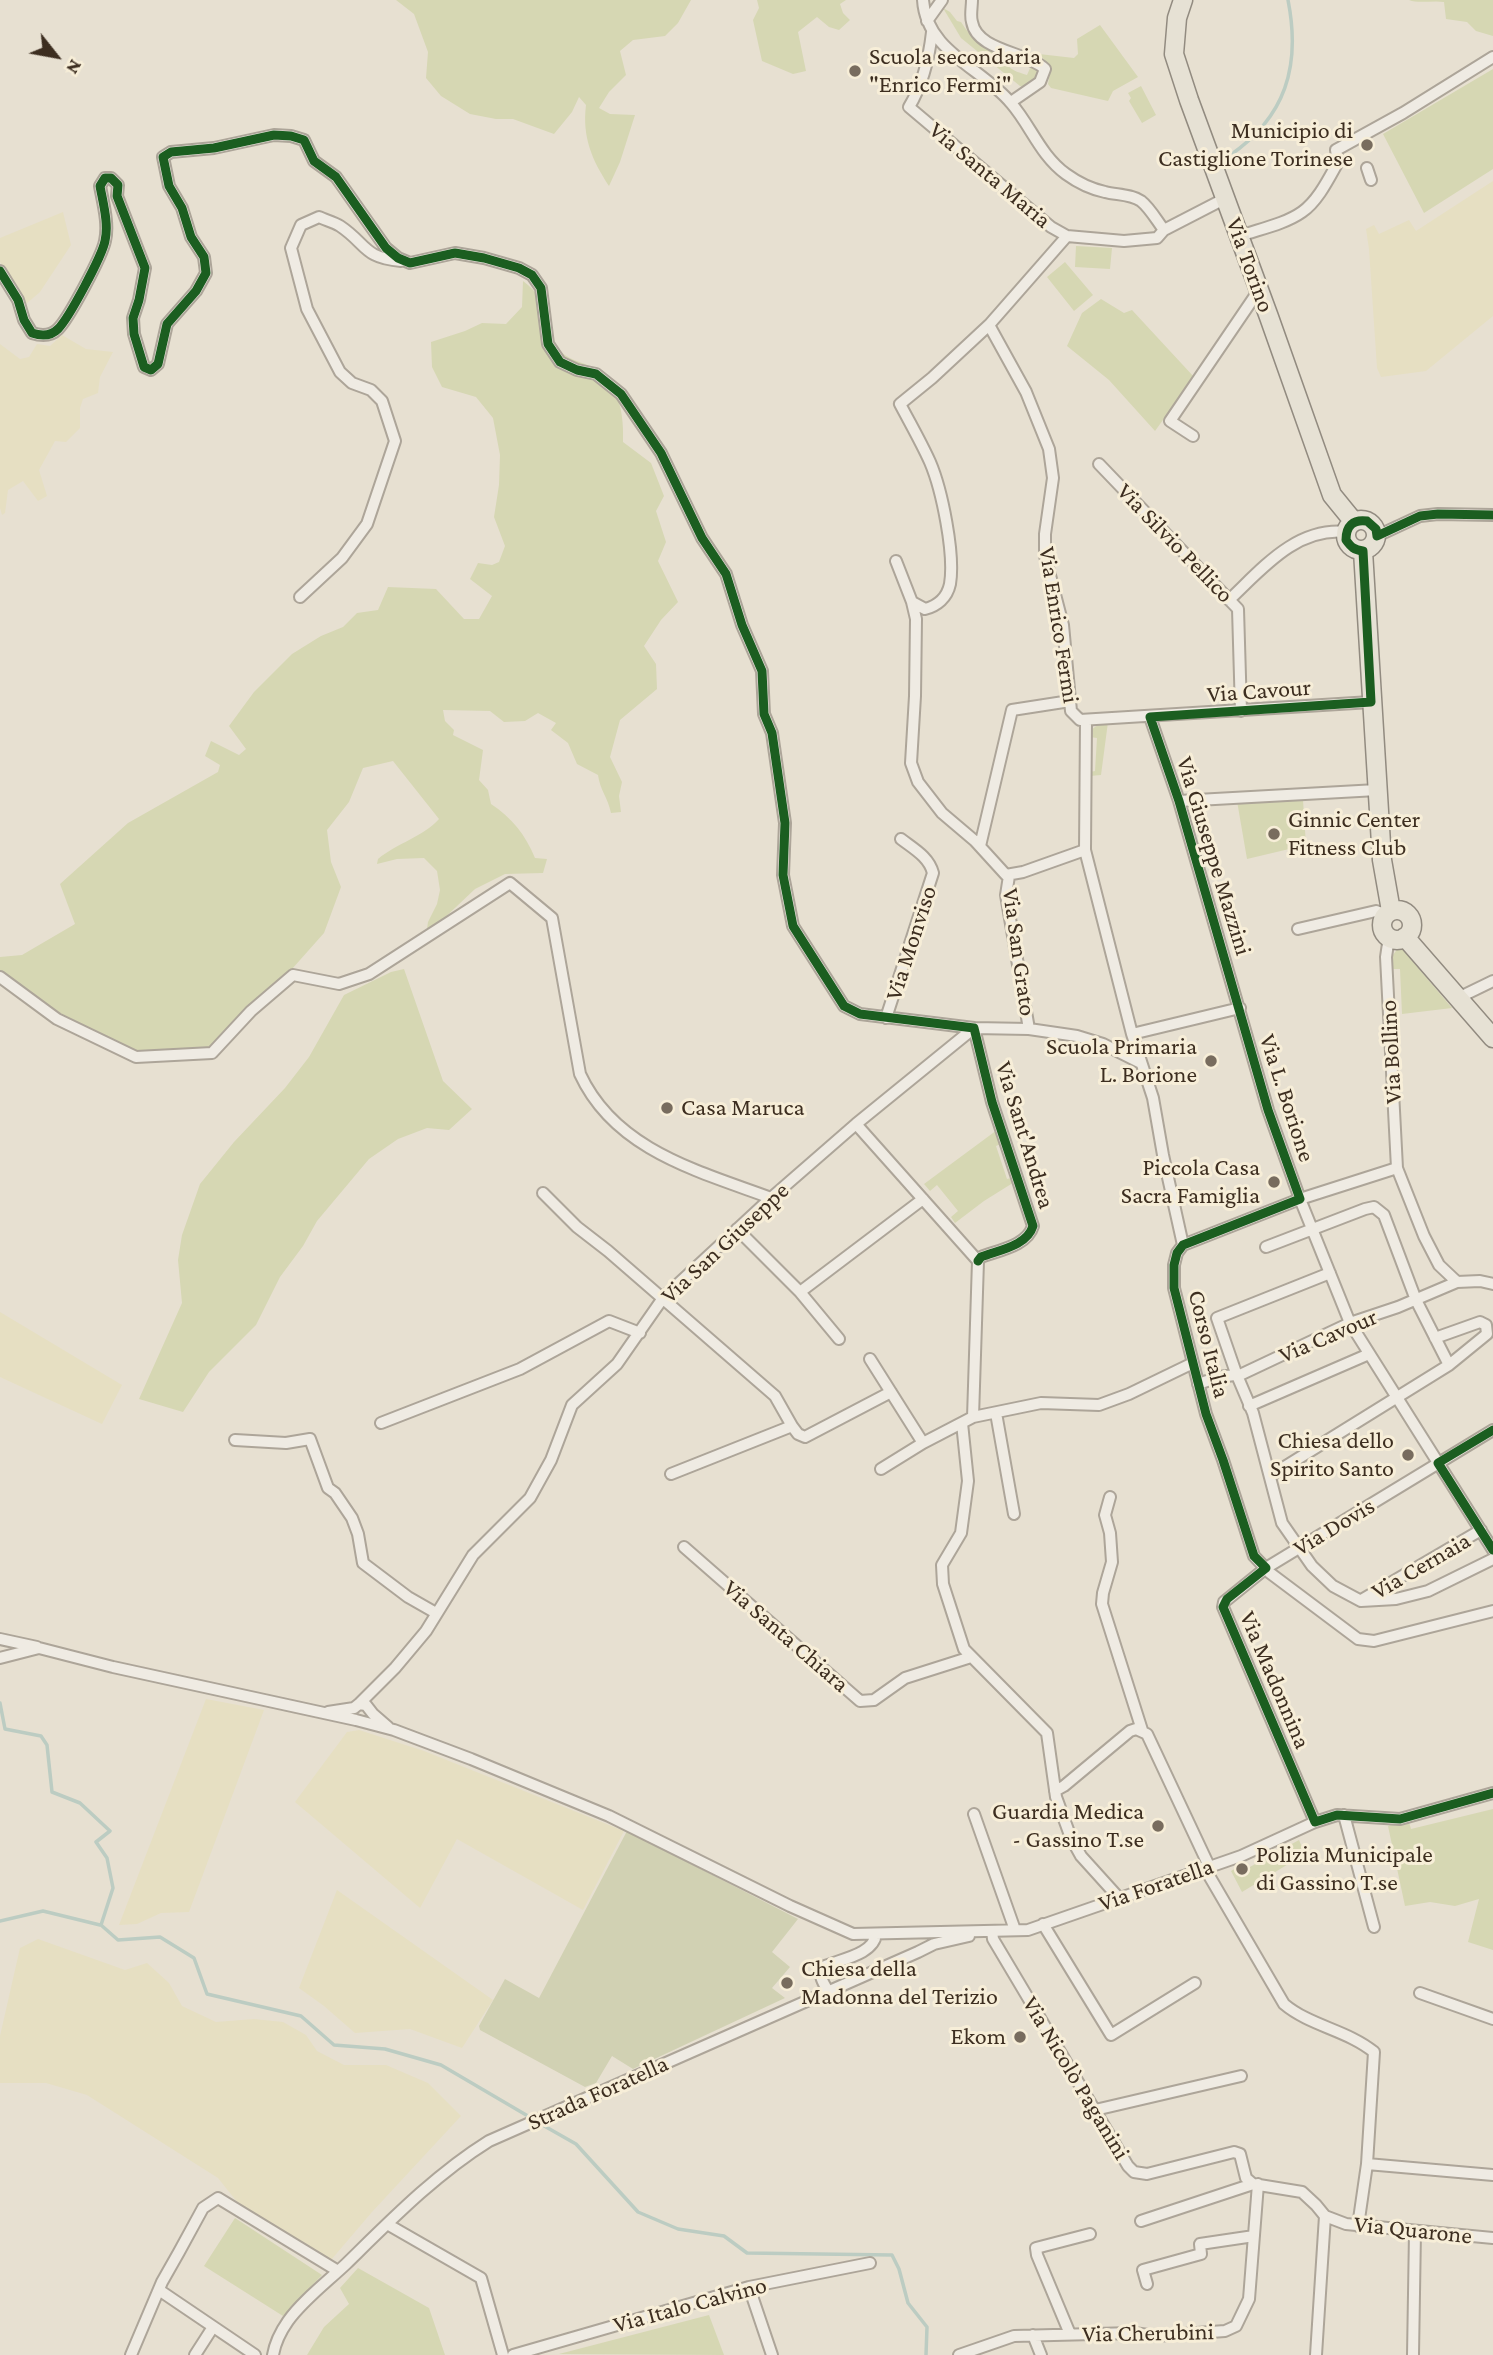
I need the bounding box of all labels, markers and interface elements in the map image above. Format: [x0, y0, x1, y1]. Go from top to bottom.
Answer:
north arrow [21, 21, 91, 91]
place label: Scuola secondaria "Enrico Fermi" [869, 43, 1041, 99]
text: N [62, 56, 87, 78]
marker: Scuola secondaria "Enrico Fermi" [847, 63, 863, 79]
street label: Via Santa Maria [923, 115, 1057, 235]
place label: Municipio di Castiglione Torinese [1158, 117, 1353, 173]
marker: Municipio di Castiglione Torinese [1359, 137, 1375, 153]
street label: Via Torino [1220, 214, 1280, 316]
street label: Via Silvio Pellico [1111, 477, 1239, 609]
street label: Via Enrico Fermi [1032, 545, 1086, 705]
street label: Via Cavour [1206, 673, 1312, 709]
street label: Via Giuseppe Mazzini [1170, 753, 1258, 959]
place label: Ginnic Center Fitness Club [1288, 806, 1420, 862]
marker: Ginnic Center Fitness Club [1266, 826, 1282, 842]
street label: Via Monviso [879, 882, 943, 1004]
street label: Via San Grato [996, 886, 1042, 1018]
street label: Via Bollino [1374, 999, 1408, 1105]
street label: Via L. Borione [1253, 1031, 1321, 1165]
place label: Scuola Primaria L. Borione [1046, 1033, 1197, 1089]
marker: Scuola Primaria L. Borione [1203, 1053, 1219, 1069]
street label: Via Sant'Andrea [989, 1058, 1061, 1212]
place label: Casa Maruca [681, 1094, 805, 1122]
marker: Casa Maruca [659, 1100, 675, 1116]
place label: Piccola Casa Sacra Famiglia [1121, 1154, 1260, 1210]
marker: Piccola Casa Sacra Famiglia [1266, 1174, 1282, 1190]
street label: Via San Giuseppe [655, 1176, 795, 1310]
street label: Corso Italia [1182, 1287, 1236, 1401]
street label: Via Cavour [1274, 1302, 1382, 1370]
place label: Chiesa dello Spirito Santo [1270, 1427, 1394, 1483]
marker: Chiesa dello Spirito Santo [1400, 1447, 1416, 1463]
street label: Via Dovis [1288, 1492, 1380, 1562]
street label: Via Cernaia [1366, 1526, 1476, 1606]
street label: Via Santa Chiara [717, 1573, 855, 1699]
street label: Via Madonnina [1233, 1607, 1317, 1753]
place label: Guardia Medica - Gassino T.se [992, 1798, 1144, 1854]
marker: Guardia Medica - Gassino T.se [1150, 1818, 1166, 1834]
place label: Polizia Municipale di Gassino T.se [1256, 1841, 1433, 1897]
street label: Via Foratella [1095, 1852, 1217, 1918]
marker: Polizia Municipale di Gassino T.se [1234, 1861, 1250, 1877]
place label: Chiesa della Madonna del Terizio [801, 1955, 998, 2011]
marker: Chiesa della Madonna del Terizio [779, 1975, 795, 1991]
street label: Via Nicolò Paganini [1016, 1991, 1136, 2165]
place label: Ekom [950, 2023, 1006, 2051]
marker: Ekom [1012, 2029, 1028, 2045]
street label: Strada Foratella [523, 2049, 673, 2137]
street label: Via Quarone [1353, 2209, 1473, 2251]
street label: Via Italo Calvino [610, 2271, 770, 2339]
street label: Via Cherubini [1082, 2317, 1214, 2349]

